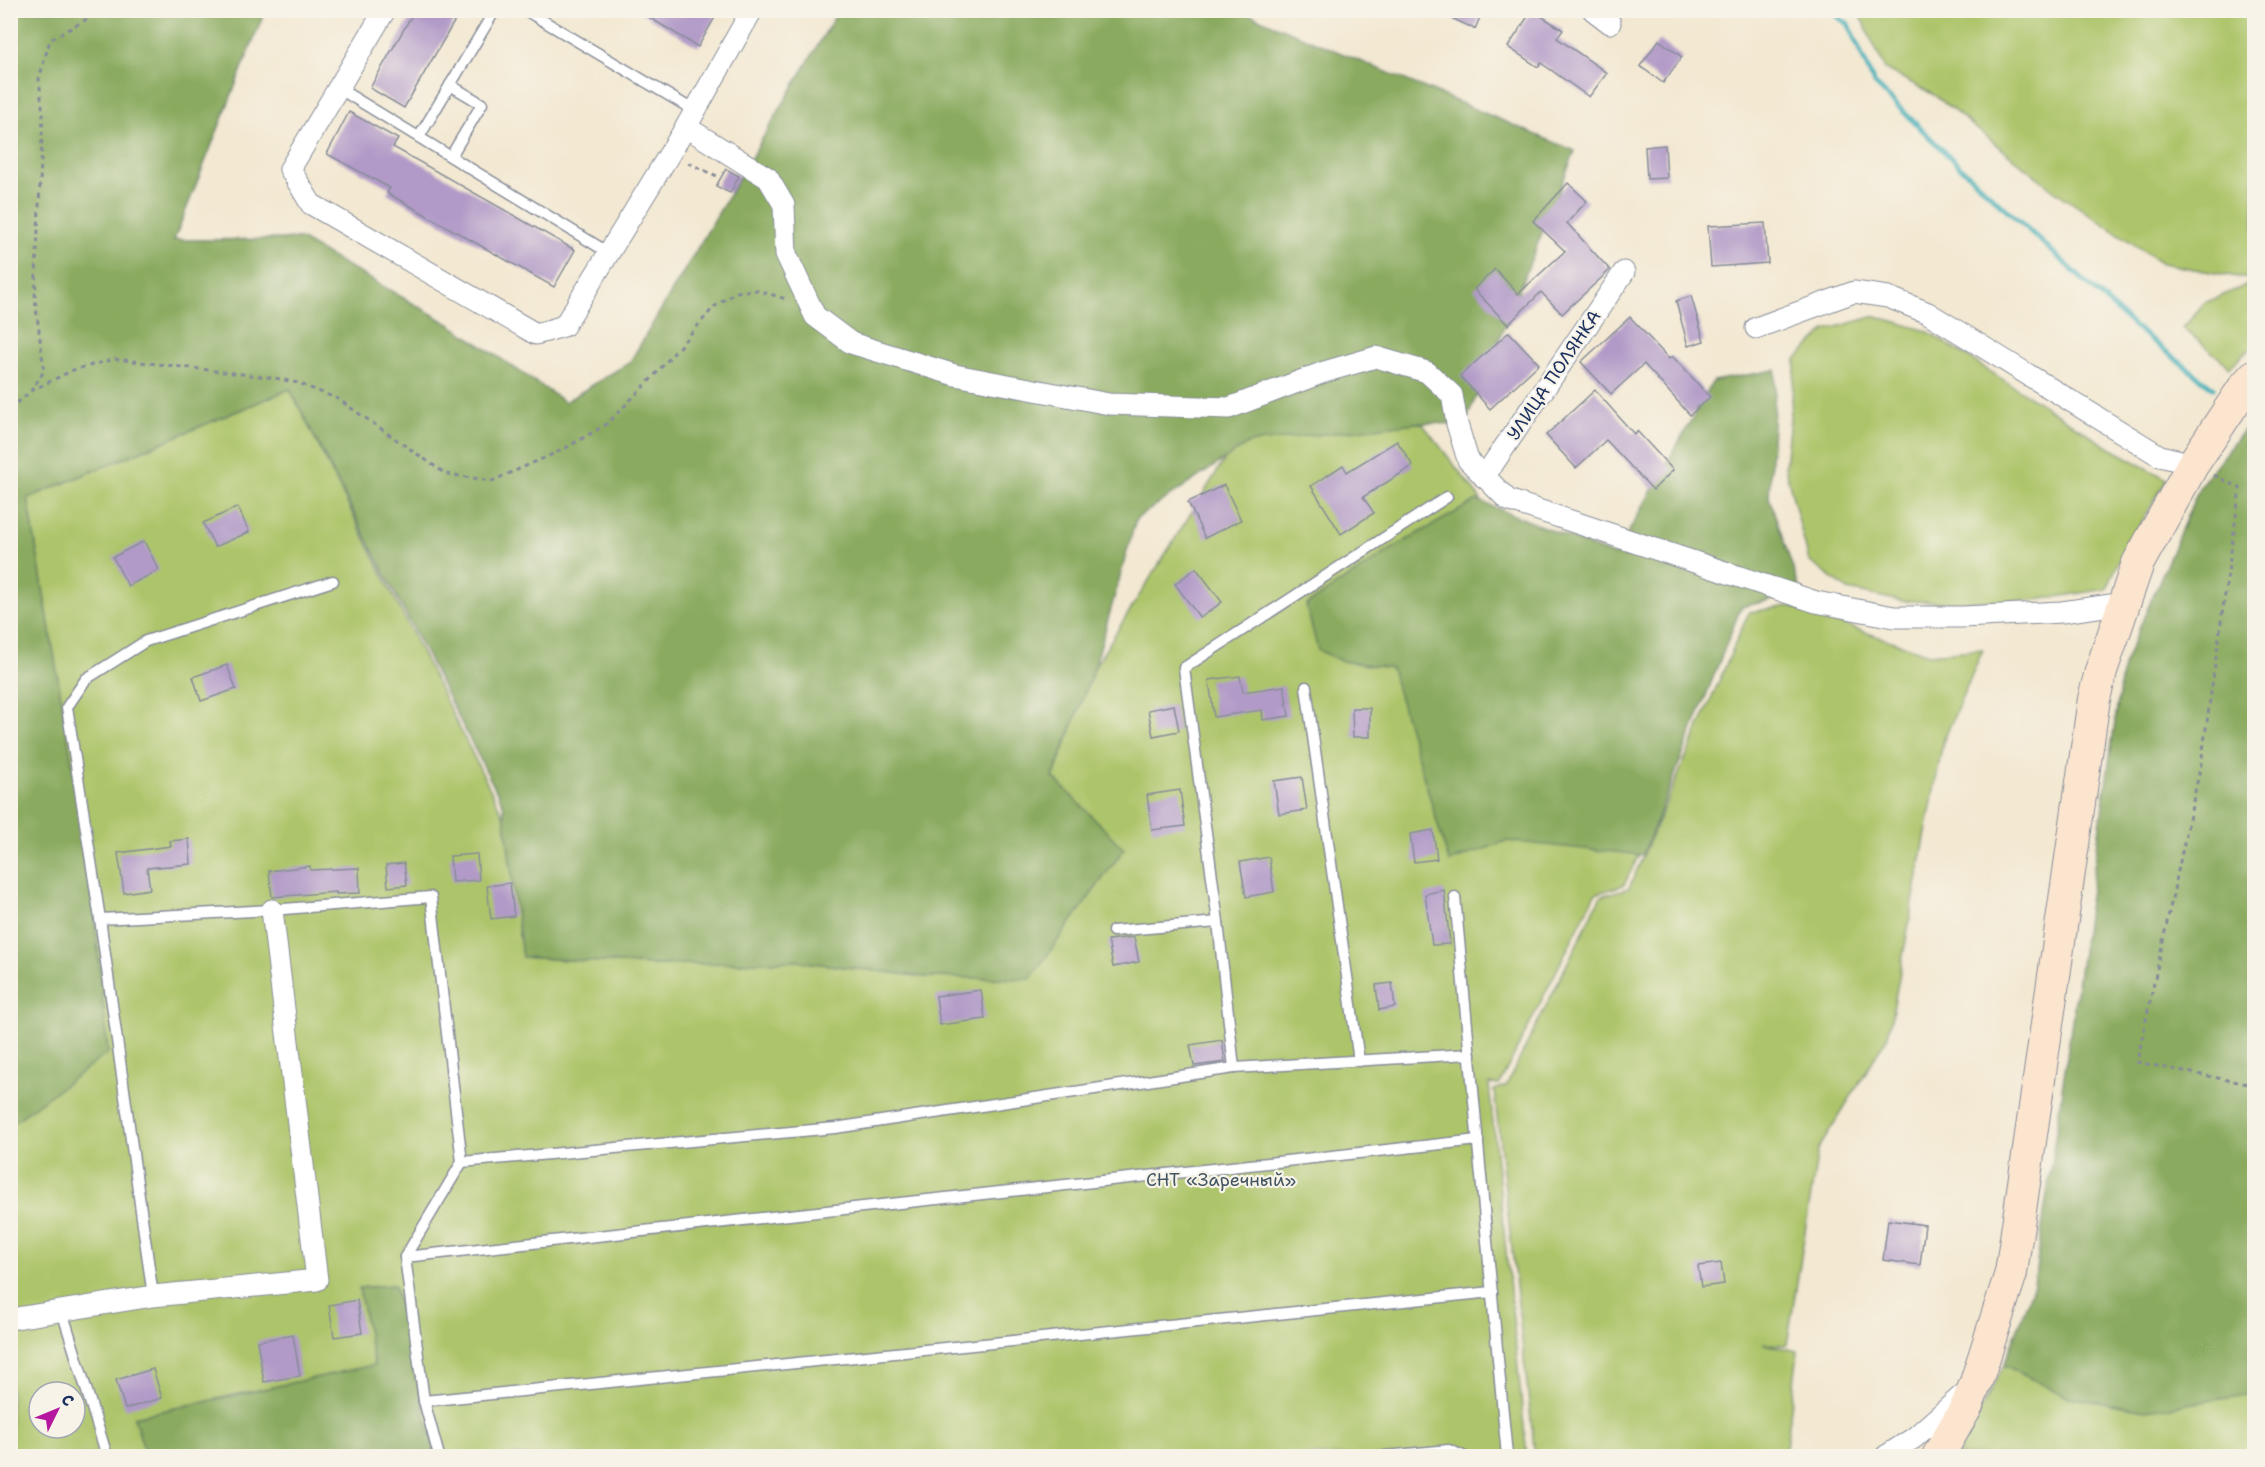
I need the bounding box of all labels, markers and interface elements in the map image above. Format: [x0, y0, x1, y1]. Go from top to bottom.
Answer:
street label: УЛИЦА ПОЛЯНКА [1502, 305, 1606, 445]
park label: СНТ «Заречный» [1146, 1168, 1296, 1192]
north arrow [27, 1380, 87, 1440]
text: С [57, 1389, 79, 1411]

